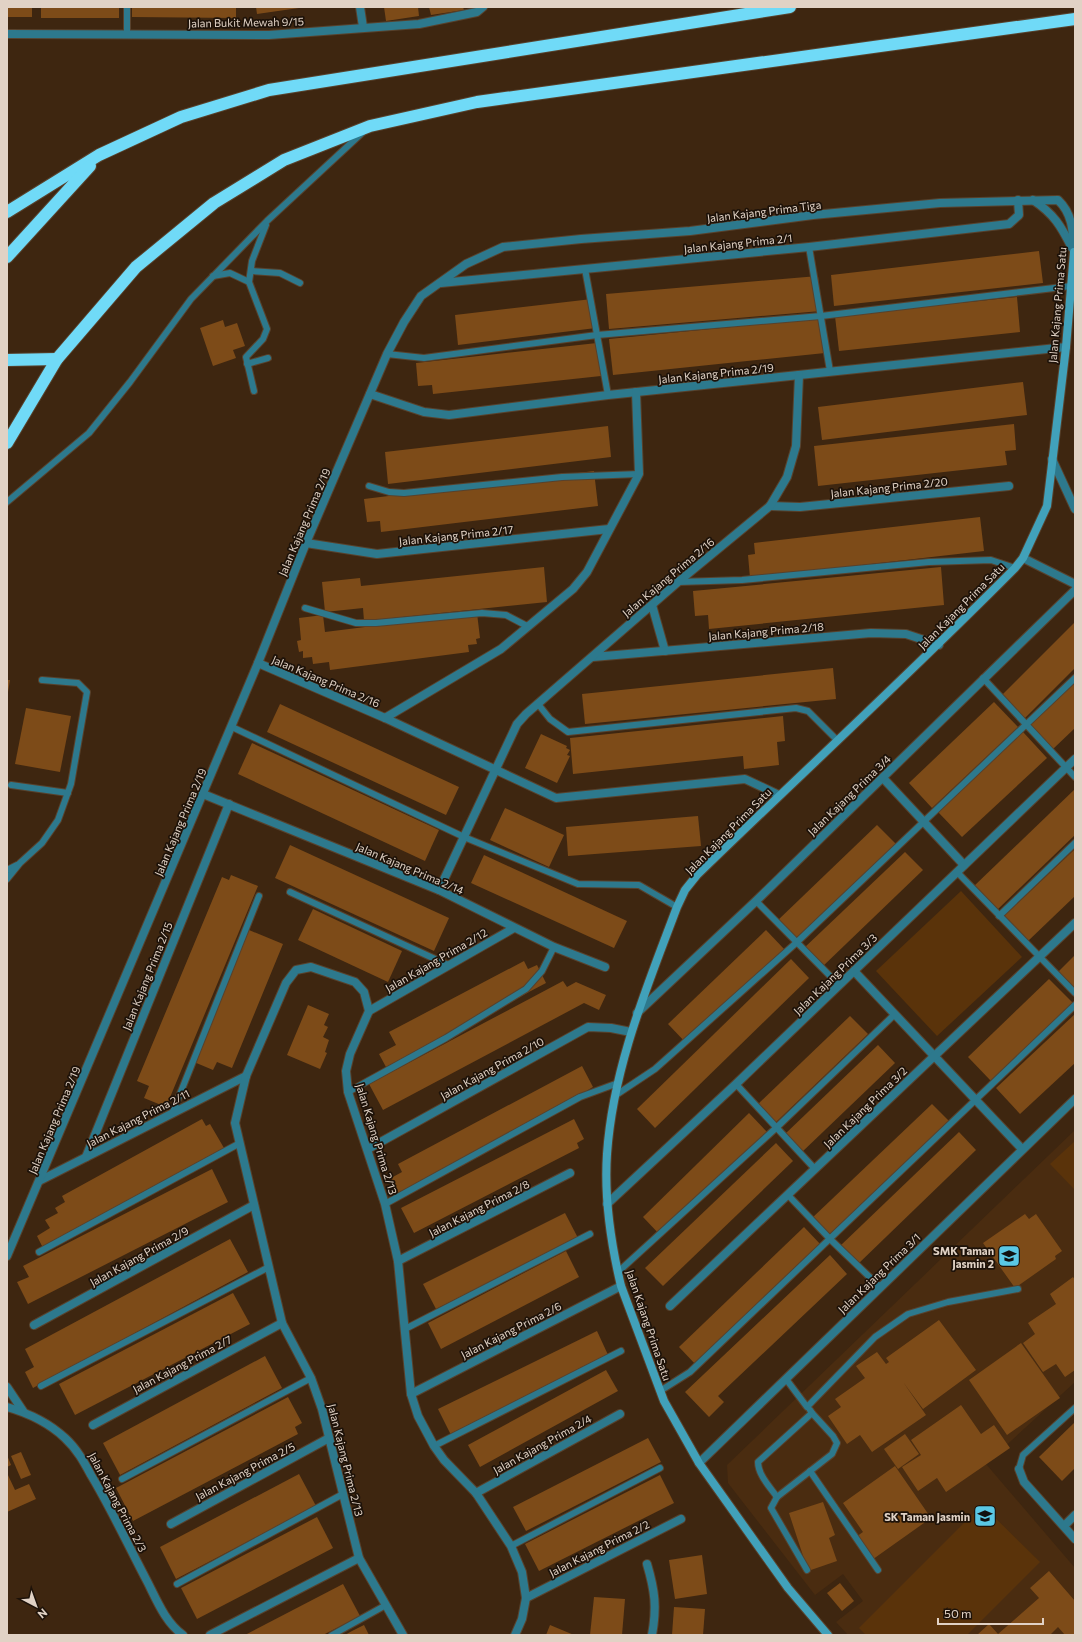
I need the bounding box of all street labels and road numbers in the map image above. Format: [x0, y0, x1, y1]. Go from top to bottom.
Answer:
street label: Jalan Bukit Mewah 9/15 [188, 14, 304, 31]
street label: Jalan Kajang Prima Tiga [706, 198, 822, 225]
street label: Jalan Kajang Prima 2/1 [683, 231, 793, 256]
street label: Jalan Kajang Prima Satu [1045, 246, 1070, 364]
street label: Jalan Kajang Prima 2/19 [658, 360, 775, 387]
street label: Jalan Kajang Prima 2/19 [275, 466, 334, 578]
street label: Jalan Kajang Prima 2/20 [830, 474, 948, 501]
street label: Jalan Kajang Prima 2/17 [398, 523, 514, 548]
street label: Jalan Kajang Prima 2/16 [619, 535, 717, 620]
street label: Jalan Kajang Prima Satu [915, 560, 1007, 652]
street label: Jalan Kajang Prima 2/18 [708, 619, 825, 644]
street label: Jalan Kajang Prima 2/16 [270, 652, 382, 711]
street label: Jalan Kajang Prima 3/4 [805, 752, 894, 839]
street label: Jalan Kajang Prima 2/19 [151, 766, 210, 878]
street label: Jalan Kajang Prima Satu [682, 785, 774, 877]
street label: Jalan Kajang Prima 2/14 [354, 839, 466, 898]
street label: Jalan Kajang Prima 2/15 [119, 920, 176, 1032]
street label: Jalan Kajang Prima 2/12 [383, 926, 490, 995]
street label: Jalan Kajang Prima 3/3 [791, 931, 880, 1018]
street label: Jalan Kajang Prima 2/10 [438, 1034, 547, 1103]
street label: Jalan Kajang Prima 2/19 [25, 1064, 84, 1176]
street label: Jalan Kajang Prima 3/2 [821, 1064, 910, 1151]
street label: Jalan Kajang Prima 2/13 [353, 1082, 400, 1196]
street label: Jalan Kajang Prima 2/11 [84, 1086, 192, 1151]
street label: Jalan Kajang Prima 2/8 [427, 1177, 532, 1240]
street label: Jalan Kajang Prima 2/9 [87, 1223, 191, 1289]
street label: Jalan Kajang Prima 3/1 [835, 1230, 923, 1316]
street label: Jalan Kajang Prima Satu [623, 1268, 674, 1382]
street label: Jalan Kajang Prima 2/6 [459, 1299, 564, 1362]
street label: Jalan Kajang Prima 2/7 [130, 1332, 234, 1397]
street label: Jalan Kajang Prima 2/13 [325, 1402, 366, 1518]
street label: Jalan Kajang Prima 2/4 [491, 1411, 594, 1477]
street label: Jalan Kajang Prima 2/5 [193, 1439, 297, 1504]
street label: Jalan Kajang Prima 2/3 [85, 1450, 150, 1554]
street label: Jalan Kajang Prima 2/2 [547, 1517, 652, 1580]

